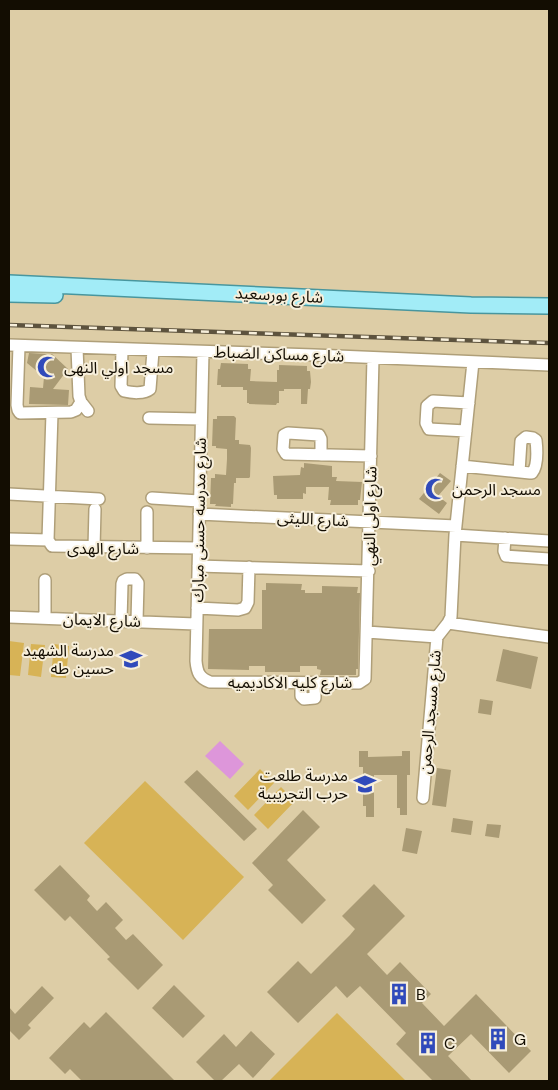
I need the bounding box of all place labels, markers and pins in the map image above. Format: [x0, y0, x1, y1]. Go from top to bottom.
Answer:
mosque icon: مسجد اولي النهى [35, 354, 61, 380]
place label: مسجد اولي النهى [64, 357, 173, 379]
mosque icon: مسجد الرحمن [423, 476, 449, 502]
place label: مسجد الرحمن [452, 479, 541, 500]
place label: مدرسة الشهيد حسين طه [23, 640, 114, 679]
school or university icon: مدرسة الشهيد حسين طه [118, 646, 144, 672]
place label: مدرسة طلعت حرب التجريبية [258, 765, 348, 804]
school or university icon: مدرسة طلعت حرب التجريبية [352, 771, 378, 797]
building icon: B [386, 981, 412, 1007]
place label: B [416, 984, 426, 1005]
building icon: G [485, 1026, 511, 1052]
place label: G [514, 1029, 526, 1050]
building icon: C [415, 1030, 441, 1056]
place label: C [444, 1033, 455, 1054]

